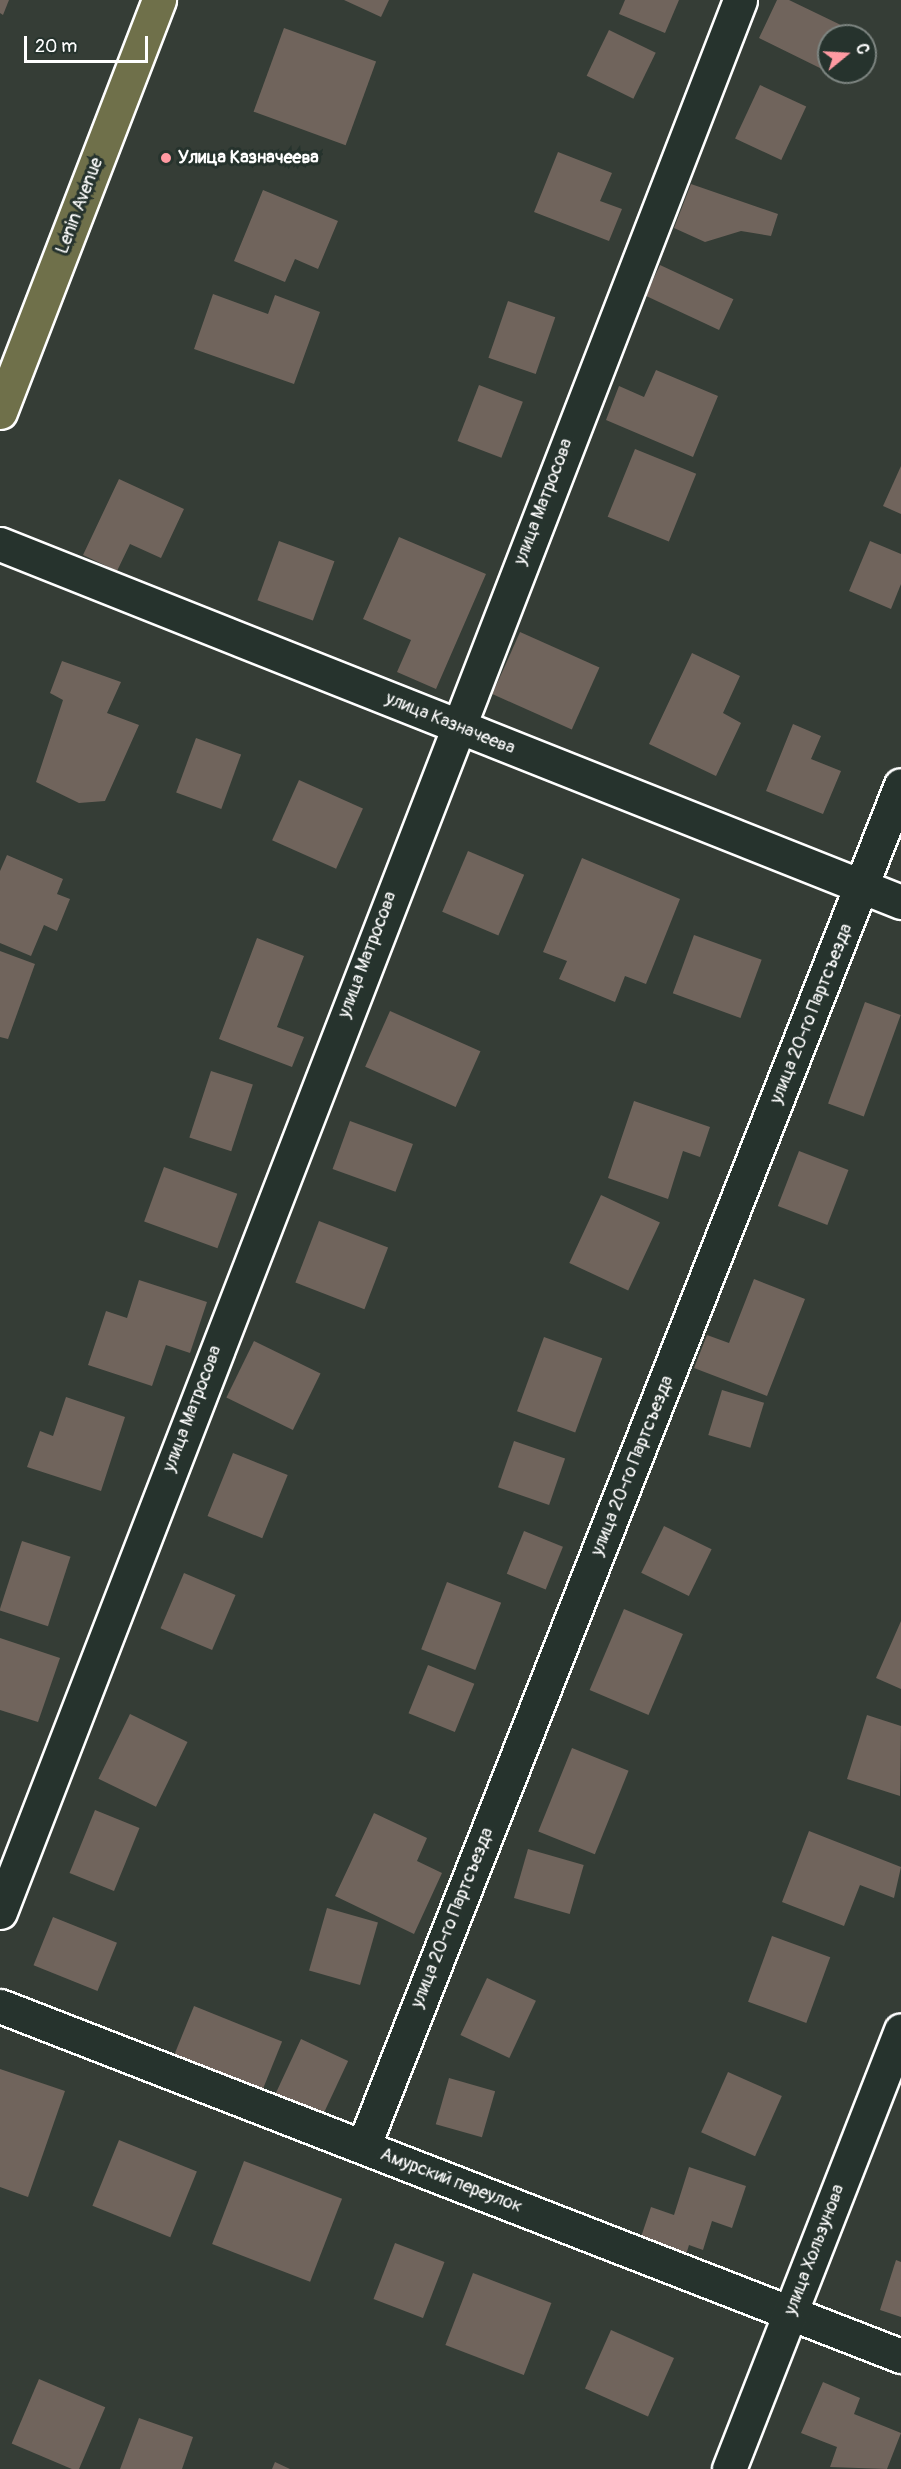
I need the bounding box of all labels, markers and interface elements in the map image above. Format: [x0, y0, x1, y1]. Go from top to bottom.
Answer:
scale bar [27, 24, 152, 62]
north arrow [817, 24, 877, 84]
text: 20 m [35, 35, 77, 58]
text: С [851, 41, 873, 57]
place label: Улица Казначеева [178, 147, 319, 169]
marker: Улица Казначеева [159, 151, 173, 165]
street label: Lenin Avenue [52, 155, 108, 257]
street label: улица Матросова [510, 436, 578, 568]
street label: улица Казначеева [382, 688, 518, 760]
street label: улица Матросова [334, 889, 402, 1021]
street label: улица 20-го Партсъезда [766, 921, 858, 1107]
street label: улица Матросова [159, 1343, 227, 1475]
street label: улица 20-го Партсъезда [587, 1373, 679, 1559]
street label: улица 20-го Партсъезда [407, 1825, 499, 2011]
street label: Амурский переулок [377, 2144, 525, 2218]
street label: улица Хользунова [780, 2182, 850, 2318]

